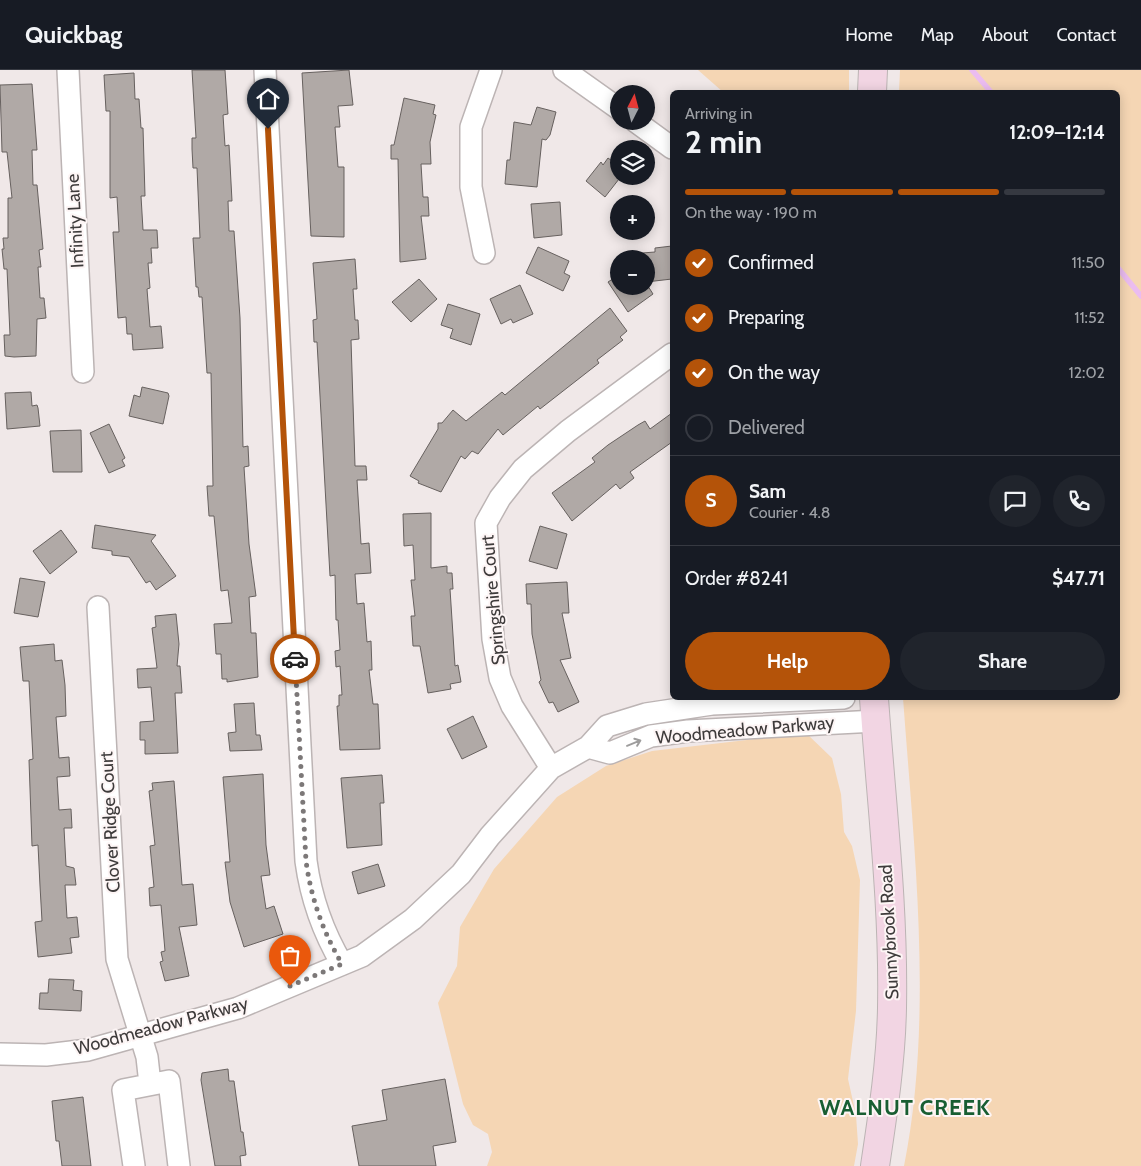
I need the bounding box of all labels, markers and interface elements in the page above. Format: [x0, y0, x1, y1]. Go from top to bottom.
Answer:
text: Quickbag [25, 20, 122, 49]
text: Home [845, 24, 893, 46]
text: Map [921, 24, 954, 46]
text: About [982, 24, 1028, 46]
text: Contact [1056, 24, 1116, 46]
pin [247, 78, 289, 129]
icon: home [254, 85, 282, 113]
north arrow [610, 85, 655, 130]
map controls [610, 85, 655, 295]
text: Arriving in [685, 104, 752, 123]
text: 12:09–12:14 [1009, 121, 1105, 144]
text: 2 min [685, 122, 762, 161]
button: layers [610, 140, 655, 185]
street label: Infinity Lane [62, 173, 88, 269]
button: + [610, 195, 655, 240]
text: On the way · 190 m [685, 203, 817, 222]
icon: check [685, 249, 713, 277]
button: − [610, 250, 655, 295]
text: Confirmed [728, 251, 814, 274]
text: 11:50 [1071, 253, 1105, 272]
icon: check [685, 304, 713, 332]
text: Preparing [728, 306, 804, 329]
text: 11:52 [1074, 308, 1105, 327]
icon: check [685, 359, 713, 387]
text: On the way [728, 361, 820, 384]
text: 12:02 [1069, 363, 1105, 382]
text: Delivered [728, 416, 805, 439]
button: chat [989, 475, 1041, 527]
button: phone [1053, 475, 1105, 527]
text: Sam [749, 480, 786, 503]
text: S [705, 489, 717, 512]
text: Courier · 4.8 [749, 503, 831, 522]
street label: Springshire Court [476, 534, 510, 666]
text: Order #8241 [685, 567, 788, 590]
text: $47.71 [1052, 567, 1105, 590]
button: Help [685, 632, 890, 690]
button: Share [900, 632, 1105, 690]
courier [270, 634, 320, 684]
icon: car [281, 645, 309, 673]
street label: Woodmeadow Parkway [655, 711, 835, 749]
one-way arrow [626, 738, 641, 747]
street label: Clover Ridge Court [95, 751, 125, 893]
street label: Sunnybrook Road [874, 864, 904, 1000]
pin [269, 935, 311, 986]
icon: bag [276, 942, 304, 970]
street label: Woodmeadow Parkway [71, 992, 251, 1060]
district label: WALNUT CREEK [819, 1094, 991, 1121]

